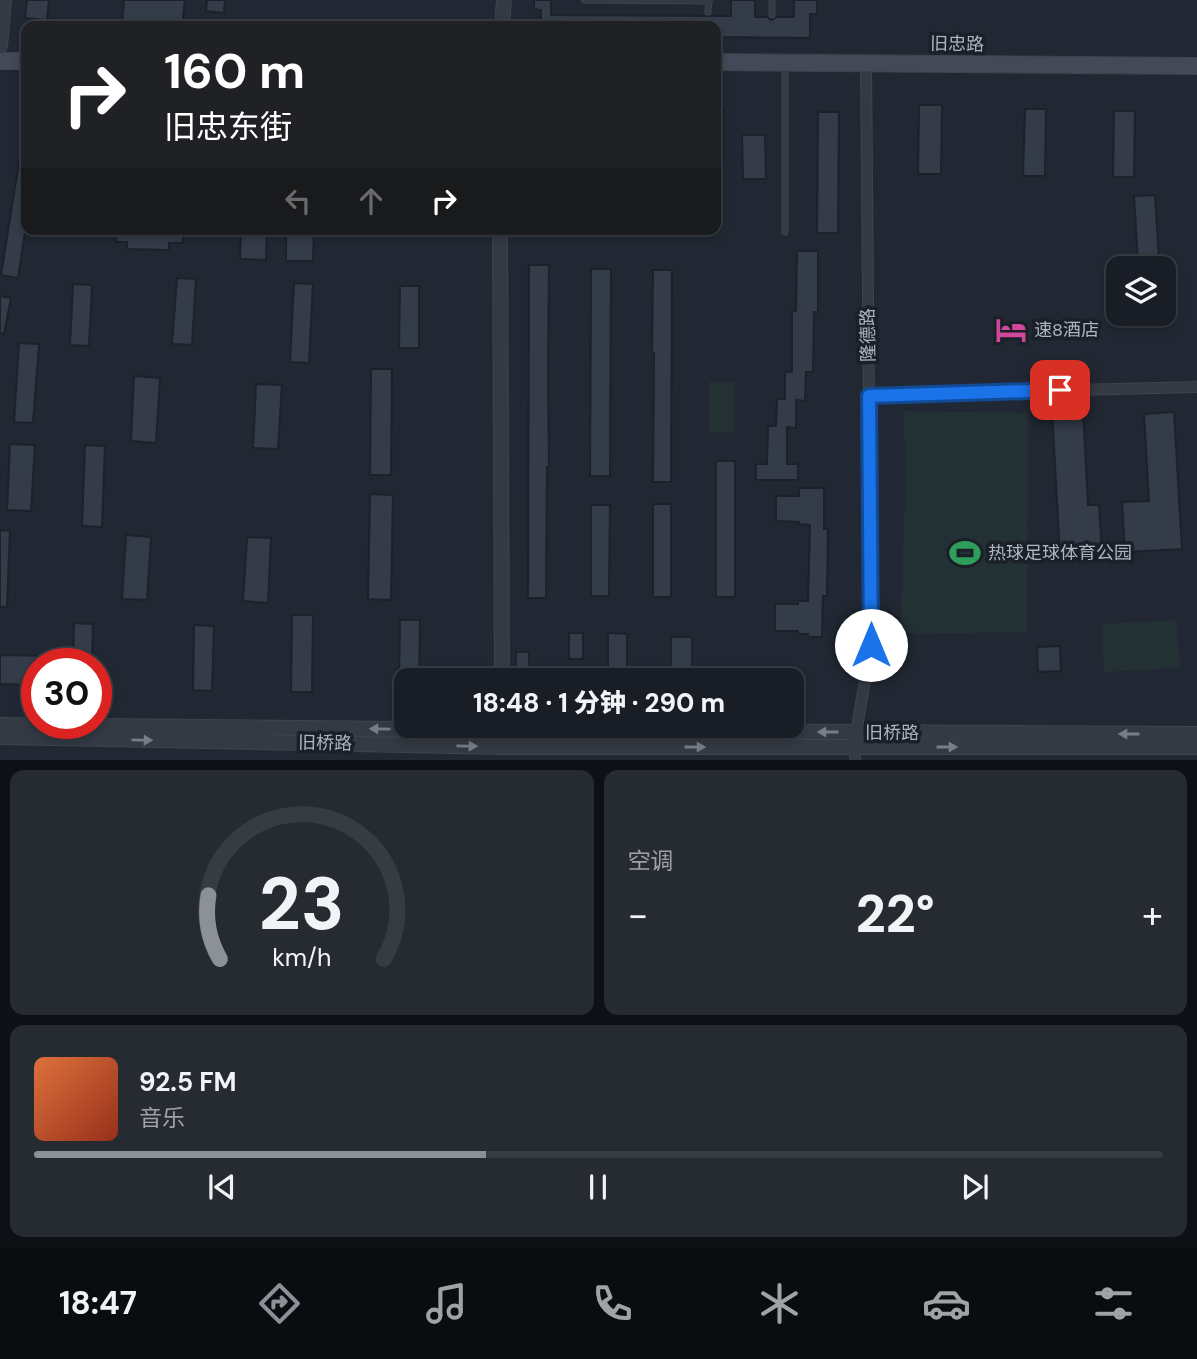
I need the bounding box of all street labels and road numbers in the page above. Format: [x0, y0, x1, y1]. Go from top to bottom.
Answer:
street label: 旧忠路 [930, 32, 984, 56]
street label: 隆德路 [856, 308, 880, 362]
street label: 旧桥路 [865, 721, 919, 745]
street label: 旧桥路 [298, 731, 352, 755]

